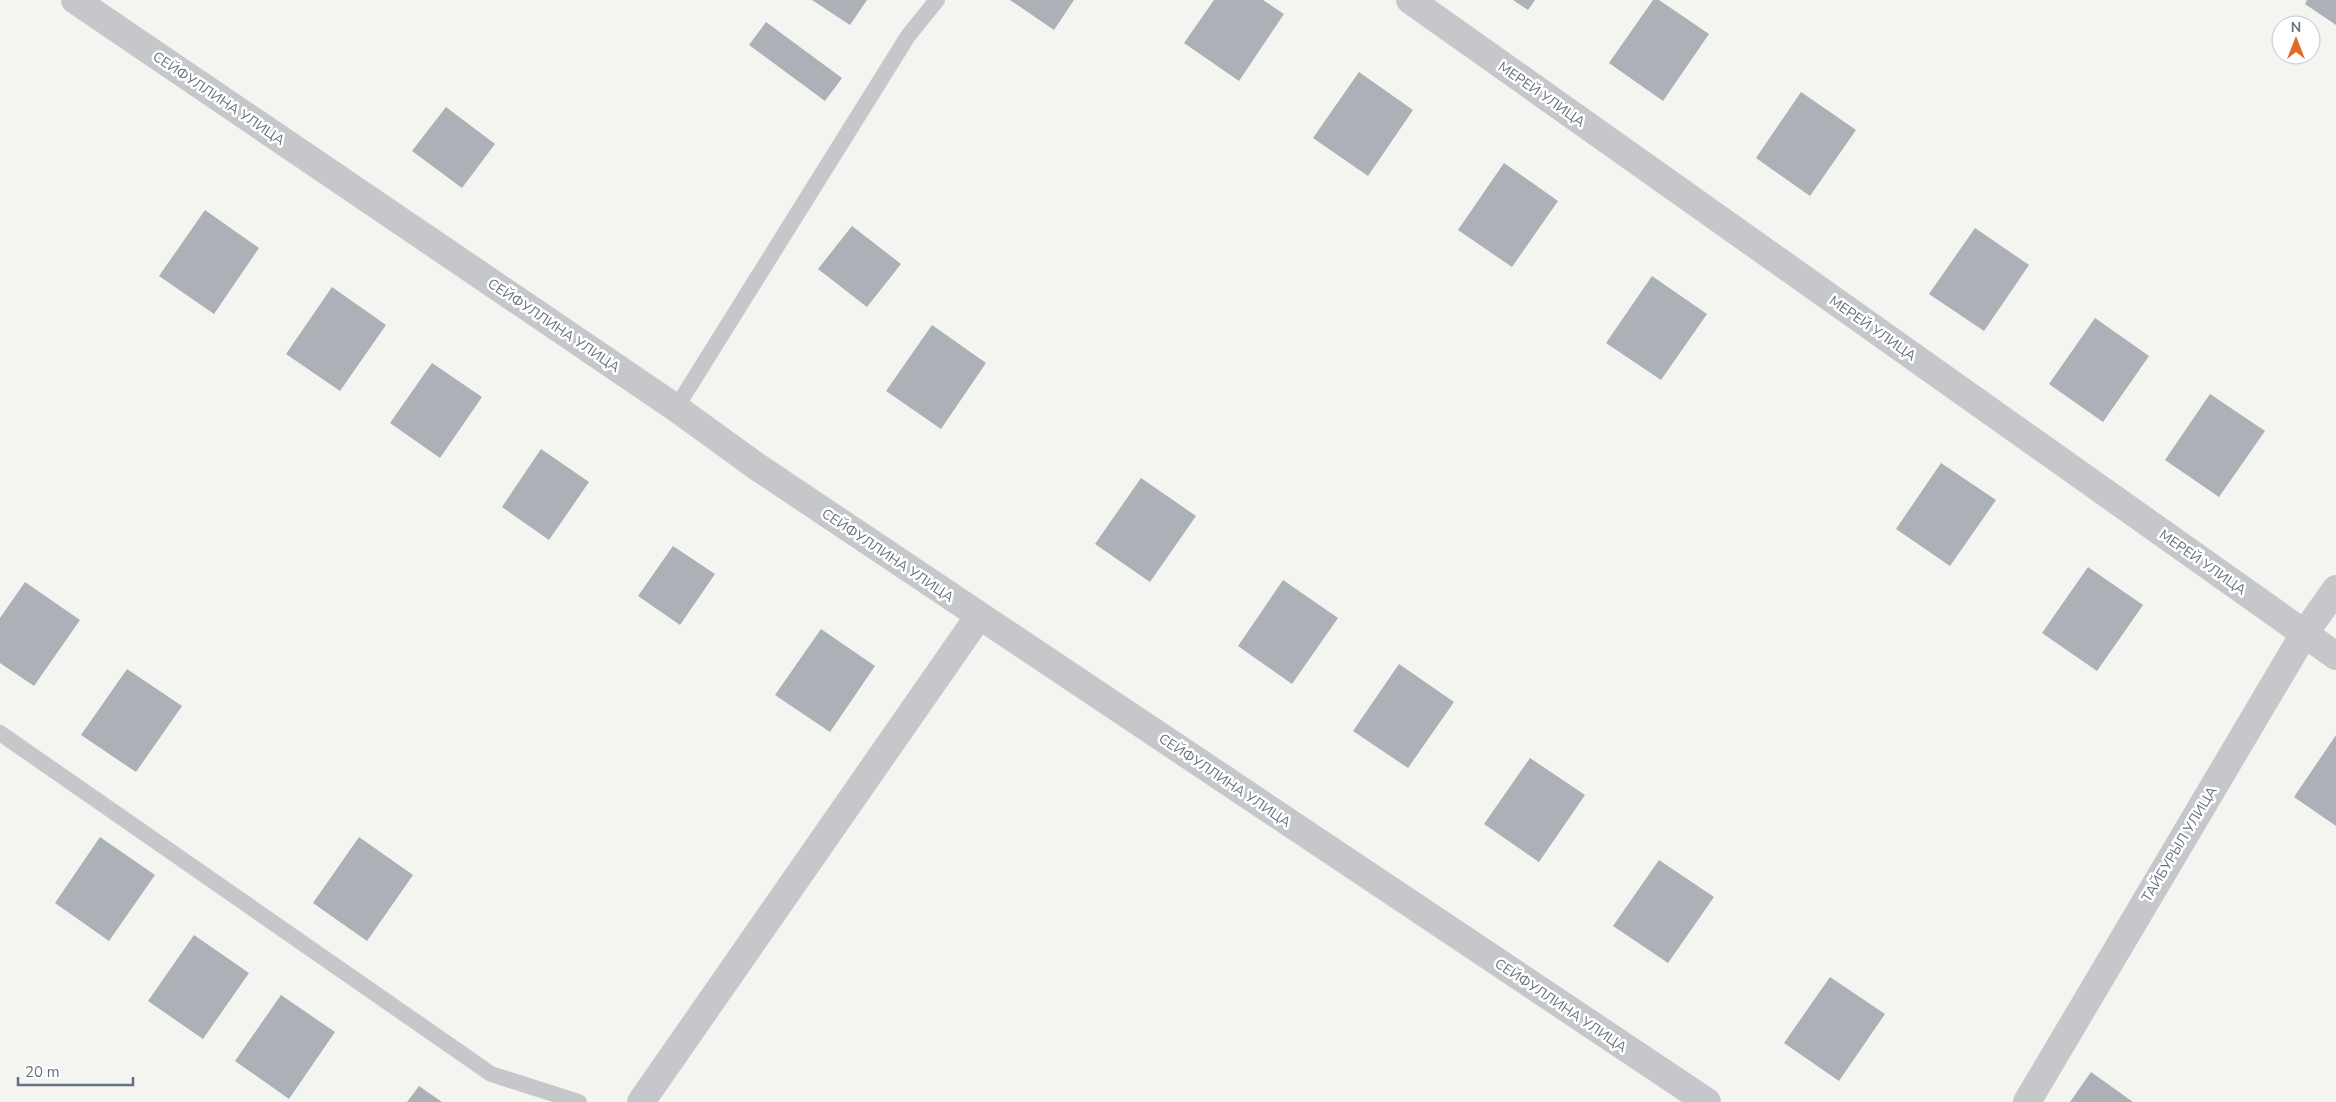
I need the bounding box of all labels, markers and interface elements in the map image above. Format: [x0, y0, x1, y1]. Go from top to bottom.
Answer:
north arrow [2271, 15, 2321, 65]
text: N [2291, 18, 2301, 37]
street label: СЕЙФУЛЛИНА УЛИЦА [149, 47, 288, 150]
street label: МЕРЕЙ УЛИЦА [1494, 57, 1589, 131]
street label: СЕЙФУЛЛИНА УЛИЦА [484, 274, 623, 377]
street label: МЕРЕЙ УЛИЦА [1825, 291, 1920, 365]
street label: СЕЙФУЛЛИНА УЛИЦА [818, 504, 957, 607]
street label: МЕРЕЙ УЛИЦА [2155, 525, 2250, 599]
street label: СЕЙФУЛЛИНА УЛИЦА [1155, 729, 1294, 832]
street label: ТАЙБУРЫЛ УЛИЦА [2137, 783, 2222, 906]
street label: СЕЙФУЛЛИНА УЛИЦА [1491, 954, 1630, 1057]
scale bar [18, 1054, 132, 1086]
text: 20 m [25, 1062, 60, 1082]

